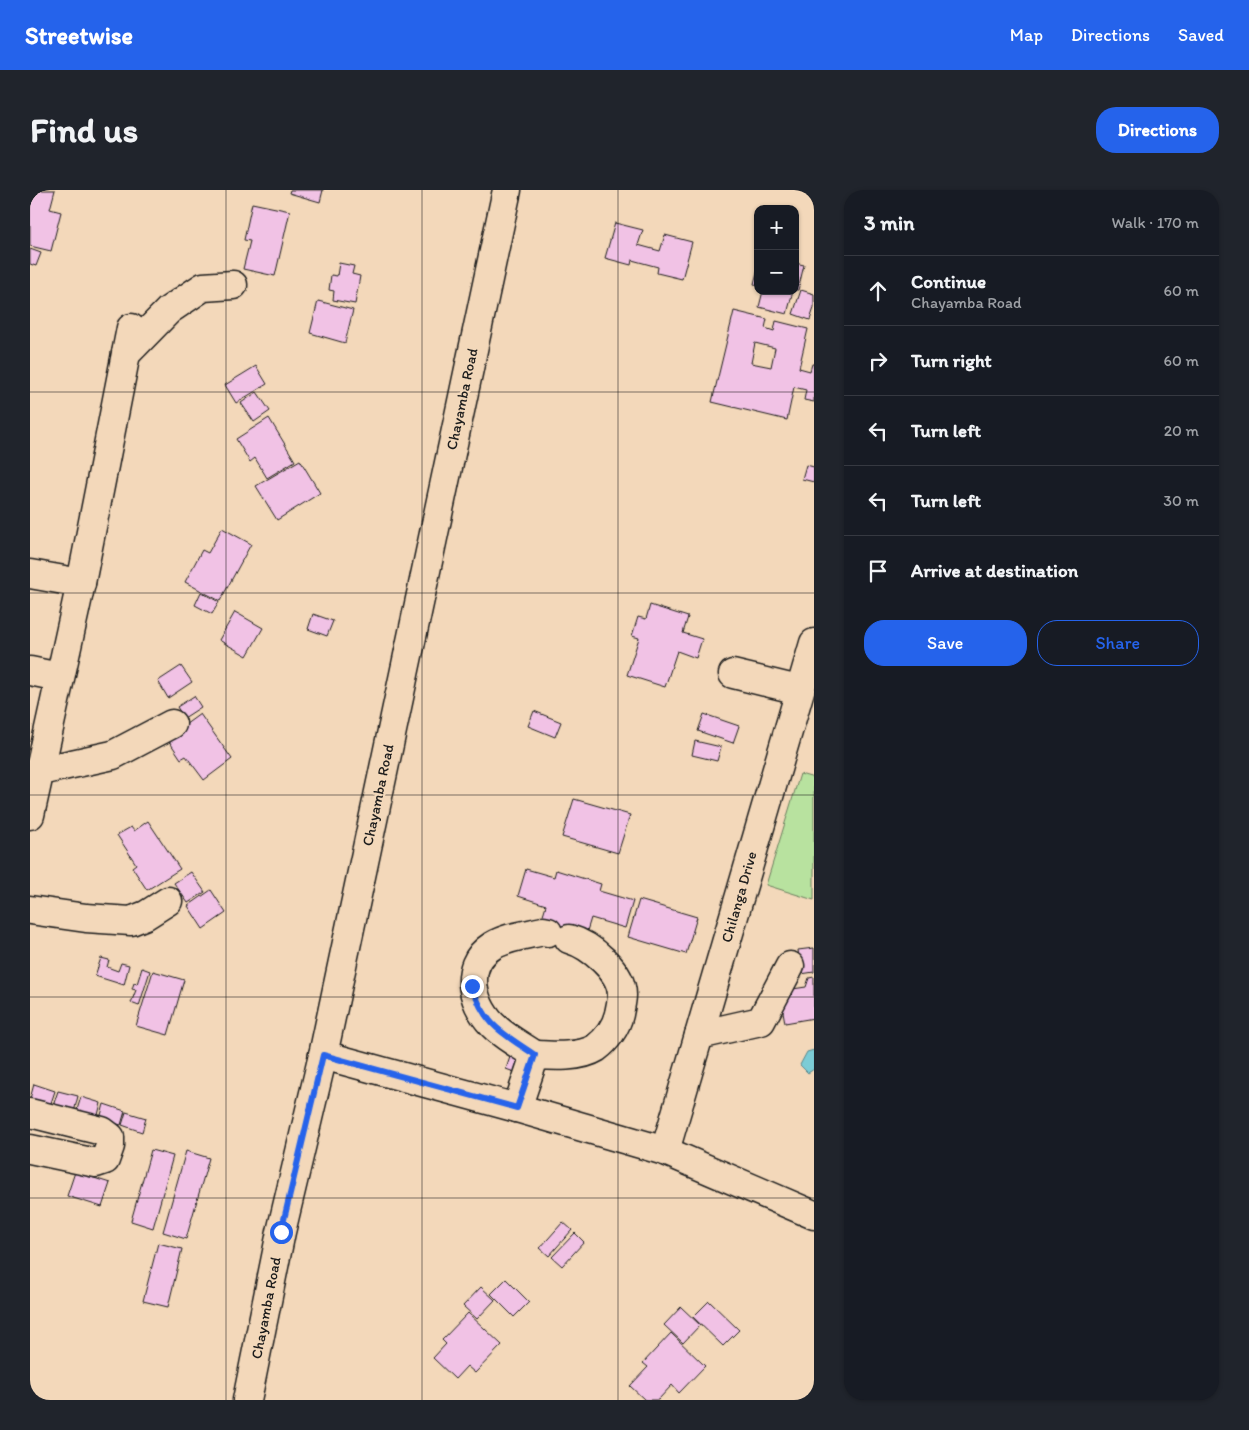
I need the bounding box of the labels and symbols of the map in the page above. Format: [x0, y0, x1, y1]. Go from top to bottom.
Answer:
street label: Chayamba Road [442, 346, 482, 452]
street label: Chayamba Road [358, 742, 398, 848]
street label: Chilanga Drive [717, 849, 761, 945]
route end [461, 975, 484, 998]
route start [270, 1221, 293, 1244]
street label: Chayamba Road [247, 1255, 285, 1361]

